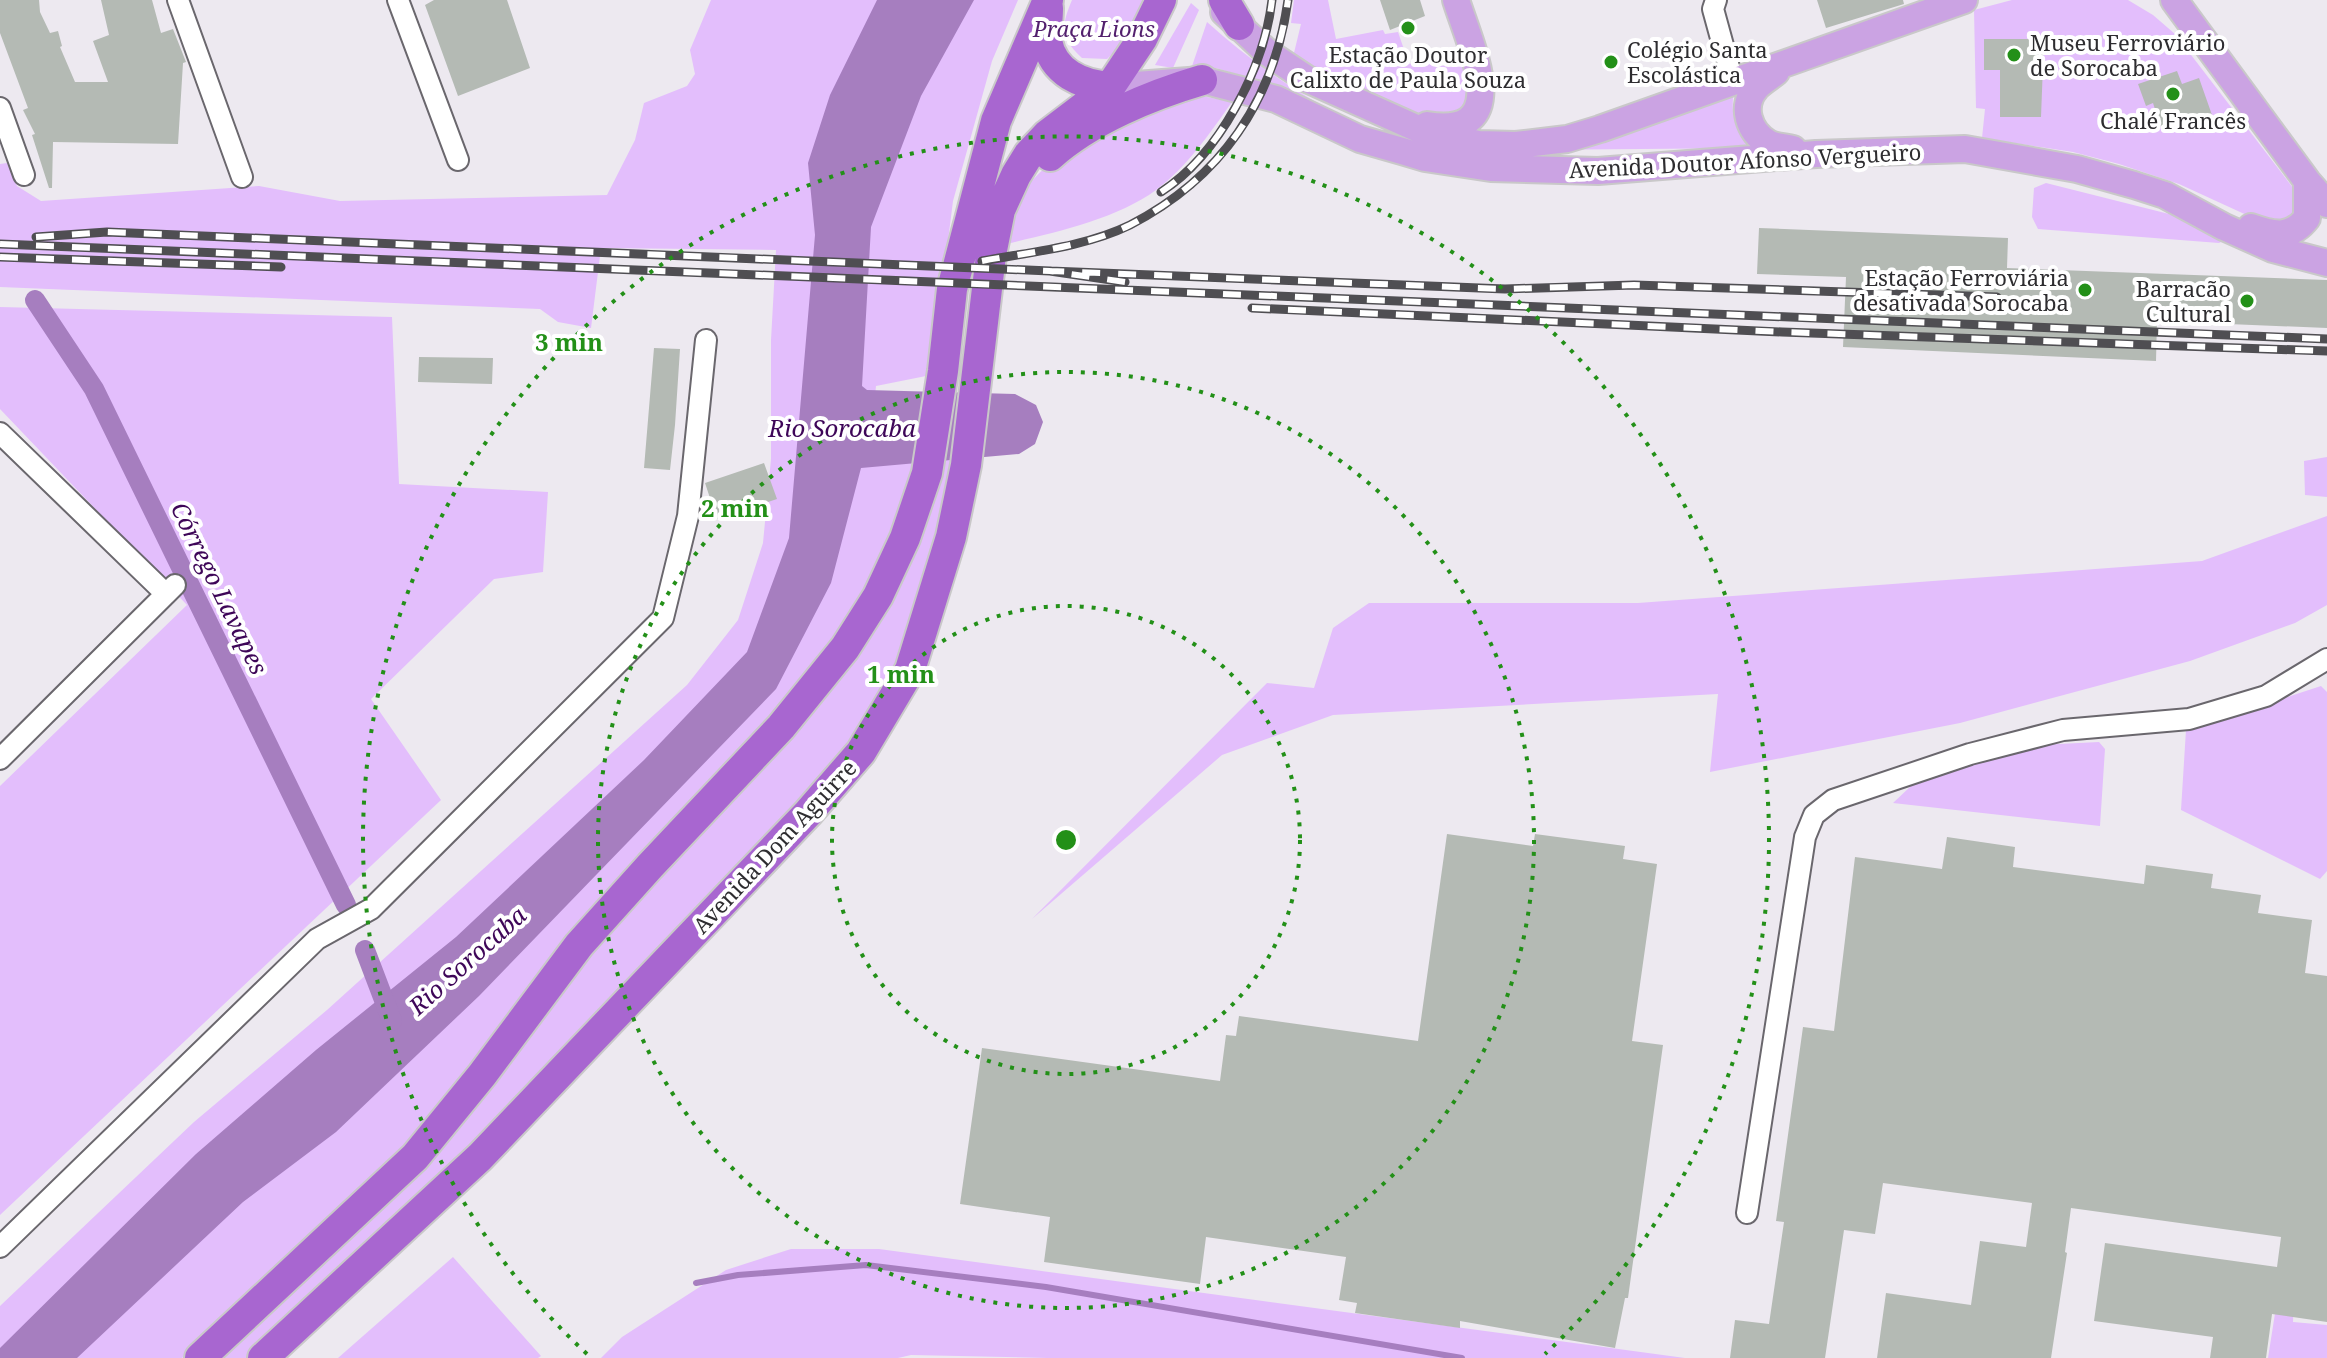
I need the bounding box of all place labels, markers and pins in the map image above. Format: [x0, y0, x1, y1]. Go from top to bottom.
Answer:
marker: Estação Doutor Calixto de Paula Souza [1399, 19, 1417, 37]
place label: Museu Ferroviário de Sorocaba [2030, 27, 2226, 82]
place label: Colégio Santa Escolástica [1627, 34, 1768, 89]
place label: Estação Doutor Calixto de Paula Souza [1290, 39, 1526, 94]
marker: Museu Ferroviário de Sorocaba [2005, 46, 2023, 64]
marker: Colégio Santa Escolástica [1602, 53, 1620, 71]
marker: Chalé Francês [2164, 85, 2182, 103]
place label: Chalé Francês [2100, 105, 2246, 135]
place label: Estação Ferroviária desativada Sorocaba [1853, 262, 2069, 317]
place label: Barracão Cultural [2136, 273, 2231, 328]
marker: Estação Ferroviária desativada Sorocaba [2076, 281, 2094, 299]
marker: Barracão Cultural [2238, 292, 2256, 310]
centre of rings [1052, 826, 1080, 854]

